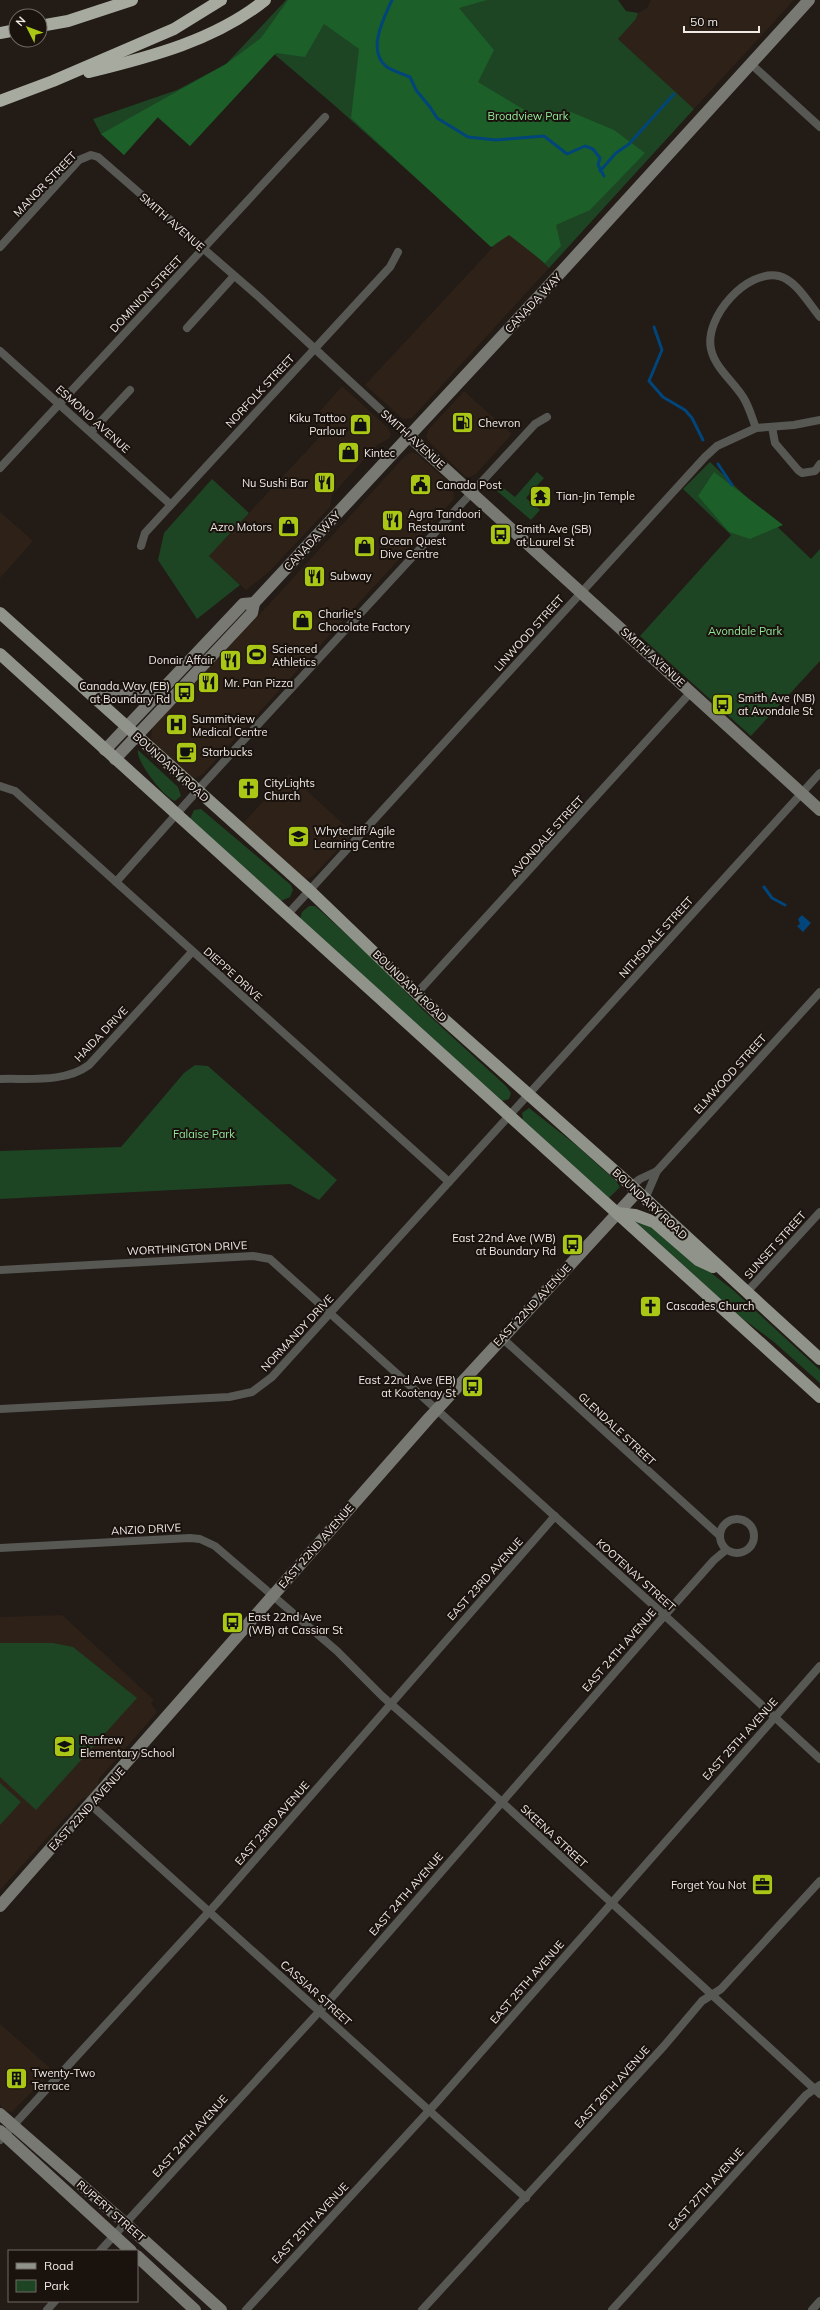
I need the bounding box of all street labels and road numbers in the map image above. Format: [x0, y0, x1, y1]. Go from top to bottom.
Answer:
street label: MANOR STREET [10, 148, 80, 219]
street label: SMITH AVENUE [137, 190, 207, 254]
street label: DOMINION STREET [107, 252, 185, 335]
street label: CANADA WAY [502, 270, 564, 336]
street label: NORFOLK STREET [222, 351, 298, 431]
street label: ESMOND AVENUE [53, 382, 133, 456]
street label: SMITH AVENUE [378, 407, 448, 471]
street label: CANADA WAY [281, 508, 343, 574]
street label: LINWOOD STREET [491, 592, 567, 674]
street label: SMITH AVENUE [618, 625, 688, 689]
street label: BOUNDARY ROAD [130, 729, 212, 805]
street label: AVONDALE STREET [507, 793, 587, 879]
street label: NITHSDALE STREET [616, 893, 697, 981]
street label: DIEPPE DRIVE [201, 944, 265, 1004]
street label: BOUNDARY ROAD [370, 947, 450, 1025]
street label: HAIDA DRIVE [71, 1004, 131, 1064]
street label: ELMWOOD STREET [691, 1031, 770, 1117]
street label: BOUNDARY ROAD [609, 1166, 691, 1242]
street label: SUNSET STREET [741, 1208, 809, 1282]
street label: WORTHINGTON DRIVE [126, 1238, 248, 1258]
street label: EAST 22ND AVENUE [490, 1261, 574, 1349]
street label: NORMANDY DRIVE [258, 1292, 336, 1374]
street label: GLENDALE STREET [575, 1390, 659, 1469]
street label: EAST 22ND AVENUE [275, 1501, 357, 1591]
street label: ANZIO DRIVE [111, 1520, 181, 1538]
street label: EAST 23RD AVENUE [444, 1535, 526, 1623]
street label: KOOTENAY STREET [593, 1536, 679, 1614]
street label: EAST 24TH AVENUE [579, 1605, 659, 1695]
street label: EAST 25TH AVENUE [699, 1695, 781, 1783]
street label: EAST 22ND AVENUE [46, 1764, 128, 1854]
street label: EAST 23RD AVENUE [232, 1778, 312, 1868]
street label: SKEENA STREET [518, 1801, 591, 1871]
street label: EAST 24TH AVENUE [366, 1849, 446, 1939]
street label: EAST 25TH AVENUE [487, 1937, 567, 2027]
street label: CASSIAR STREET [278, 1957, 355, 2029]
street label: EAST 26TH AVENUE [571, 2043, 653, 2131]
street label: EAST 24TH AVENUE [149, 2092, 231, 2180]
street label: EAST 27TH AVENUE [665, 2145, 747, 2233]
street label: RUPERT STREET [74, 2177, 149, 2245]
street label: EAST 25TH AVENUE [269, 2179, 351, 2267]

